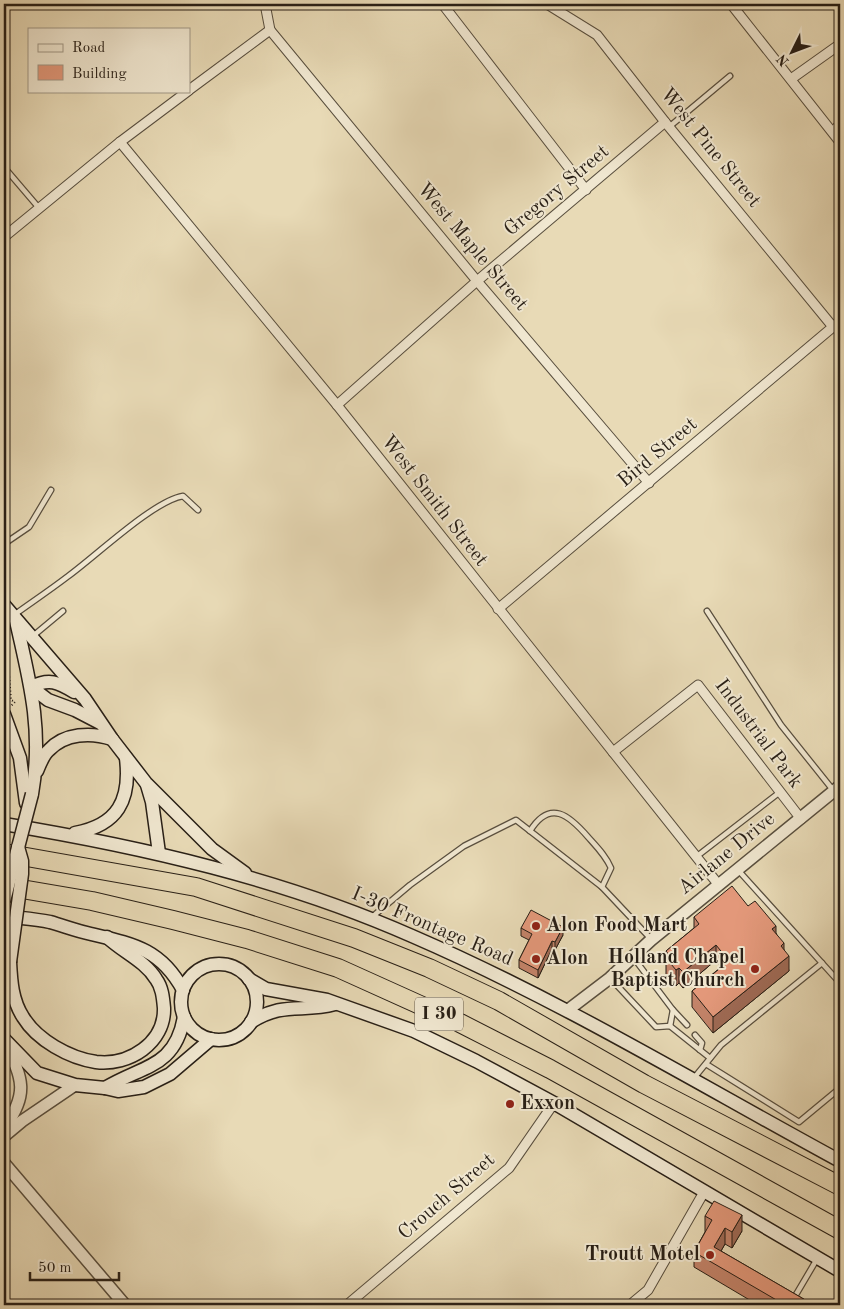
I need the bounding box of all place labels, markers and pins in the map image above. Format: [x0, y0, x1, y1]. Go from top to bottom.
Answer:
place label: Alon Food Mart [546, 916, 687, 936]
marker: Alon Food Mart [530, 920, 542, 932]
place label: Holland Chapel Baptist Church [607, 948, 745, 991]
place label: Alon [546, 949, 588, 969]
marker: Alon [530, 953, 542, 965]
marker: Holland Chapel Baptist Church [749, 963, 761, 975]
place label: Exxon [520, 1094, 575, 1114]
marker: Exxon [504, 1098, 516, 1110]
place label: Troutt Motel [585, 1245, 700, 1265]
marker: Troutt Motel [704, 1249, 716, 1261]

